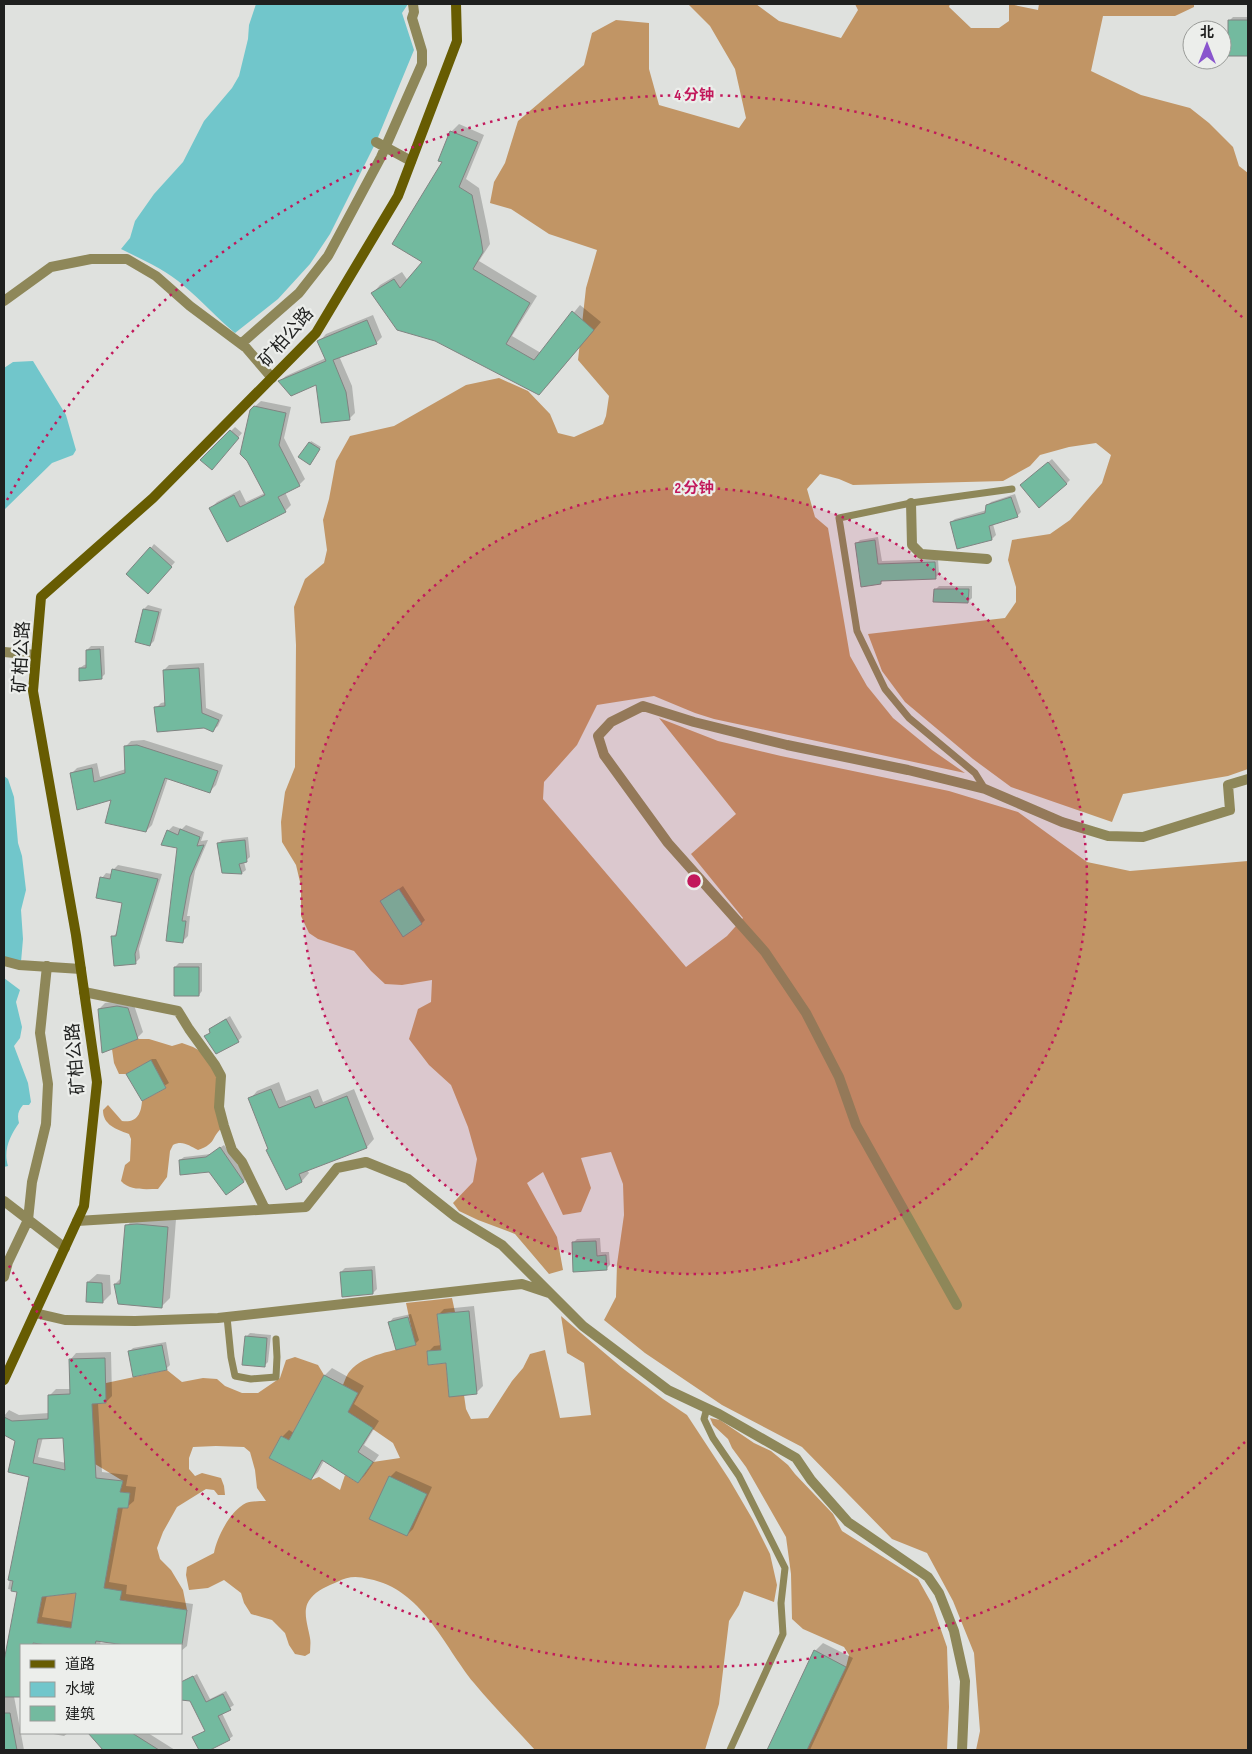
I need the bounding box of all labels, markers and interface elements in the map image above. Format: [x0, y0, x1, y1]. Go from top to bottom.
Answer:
north arrow [1182, 20, 1232, 70]
text: 北 [1200, 24, 1214, 41]
text: 4 分钟 [674, 86, 714, 105]
street label: 矿柏公路 [255, 303, 318, 371]
text: 2 分钟 [675, 479, 713, 498]
street label: 矿柏公路 [9, 621, 34, 694]
centre of rings [685, 872, 703, 890]
street label: 矿柏公路 [62, 1022, 89, 1096]
legend [20, 1644, 182, 1734]
text: 道路 [65, 1655, 95, 1674]
text: 水域 [65, 1680, 95, 1699]
text: 建筑 [65, 1705, 95, 1724]

